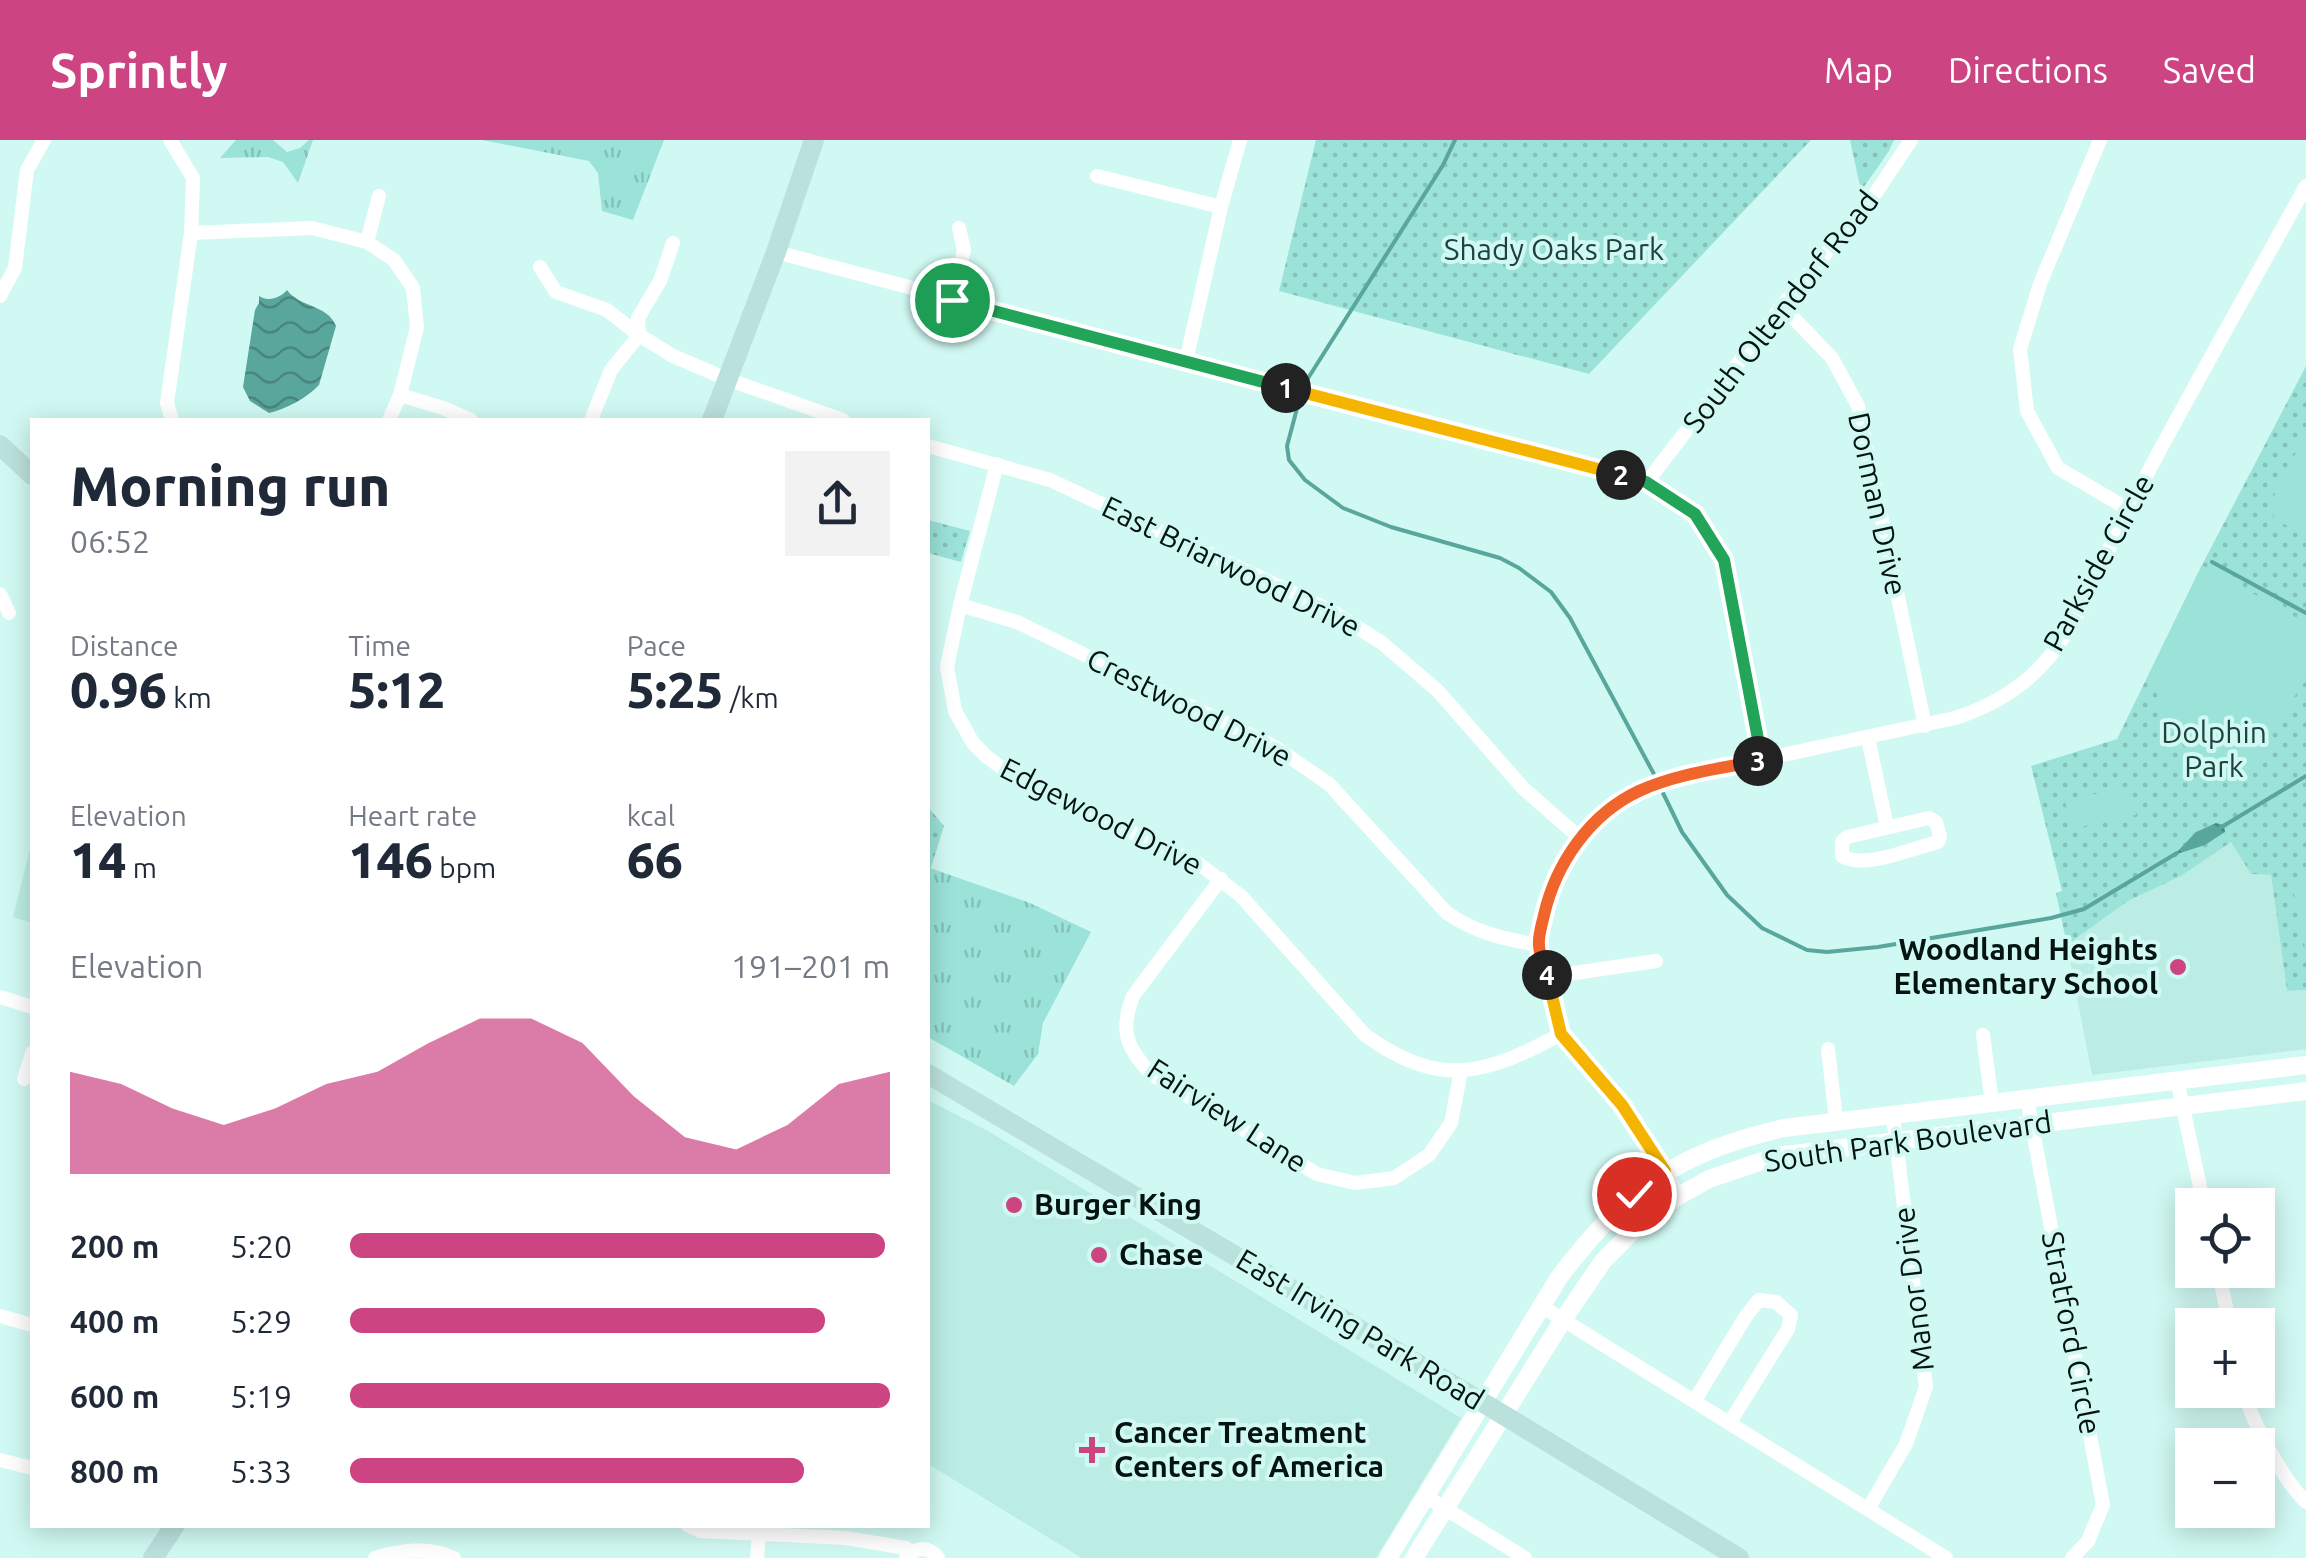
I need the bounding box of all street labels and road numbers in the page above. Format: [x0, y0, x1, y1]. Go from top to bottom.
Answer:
street label: South Oltendorf Road [1675, 184, 1885, 439]
street label: Dorman Drive [1842, 409, 1914, 598]
street label: Parkside Circle [2036, 468, 2161, 657]
street label: East Briarwood Drive [1097, 489, 1366, 643]
street label: Crestwood Drive [1082, 641, 1297, 773]
street label: Edgewood Drive [995, 751, 1208, 882]
street label: Fairview Lane [1142, 1051, 1313, 1179]
street label: South Park Boulevard [1762, 1104, 2054, 1178]
street label: Manor Drive [1886, 1205, 1940, 1373]
street label: Stratford Circle [2036, 1228, 2108, 1437]
street label: East Irving Park Road [1231, 1242, 1490, 1416]

